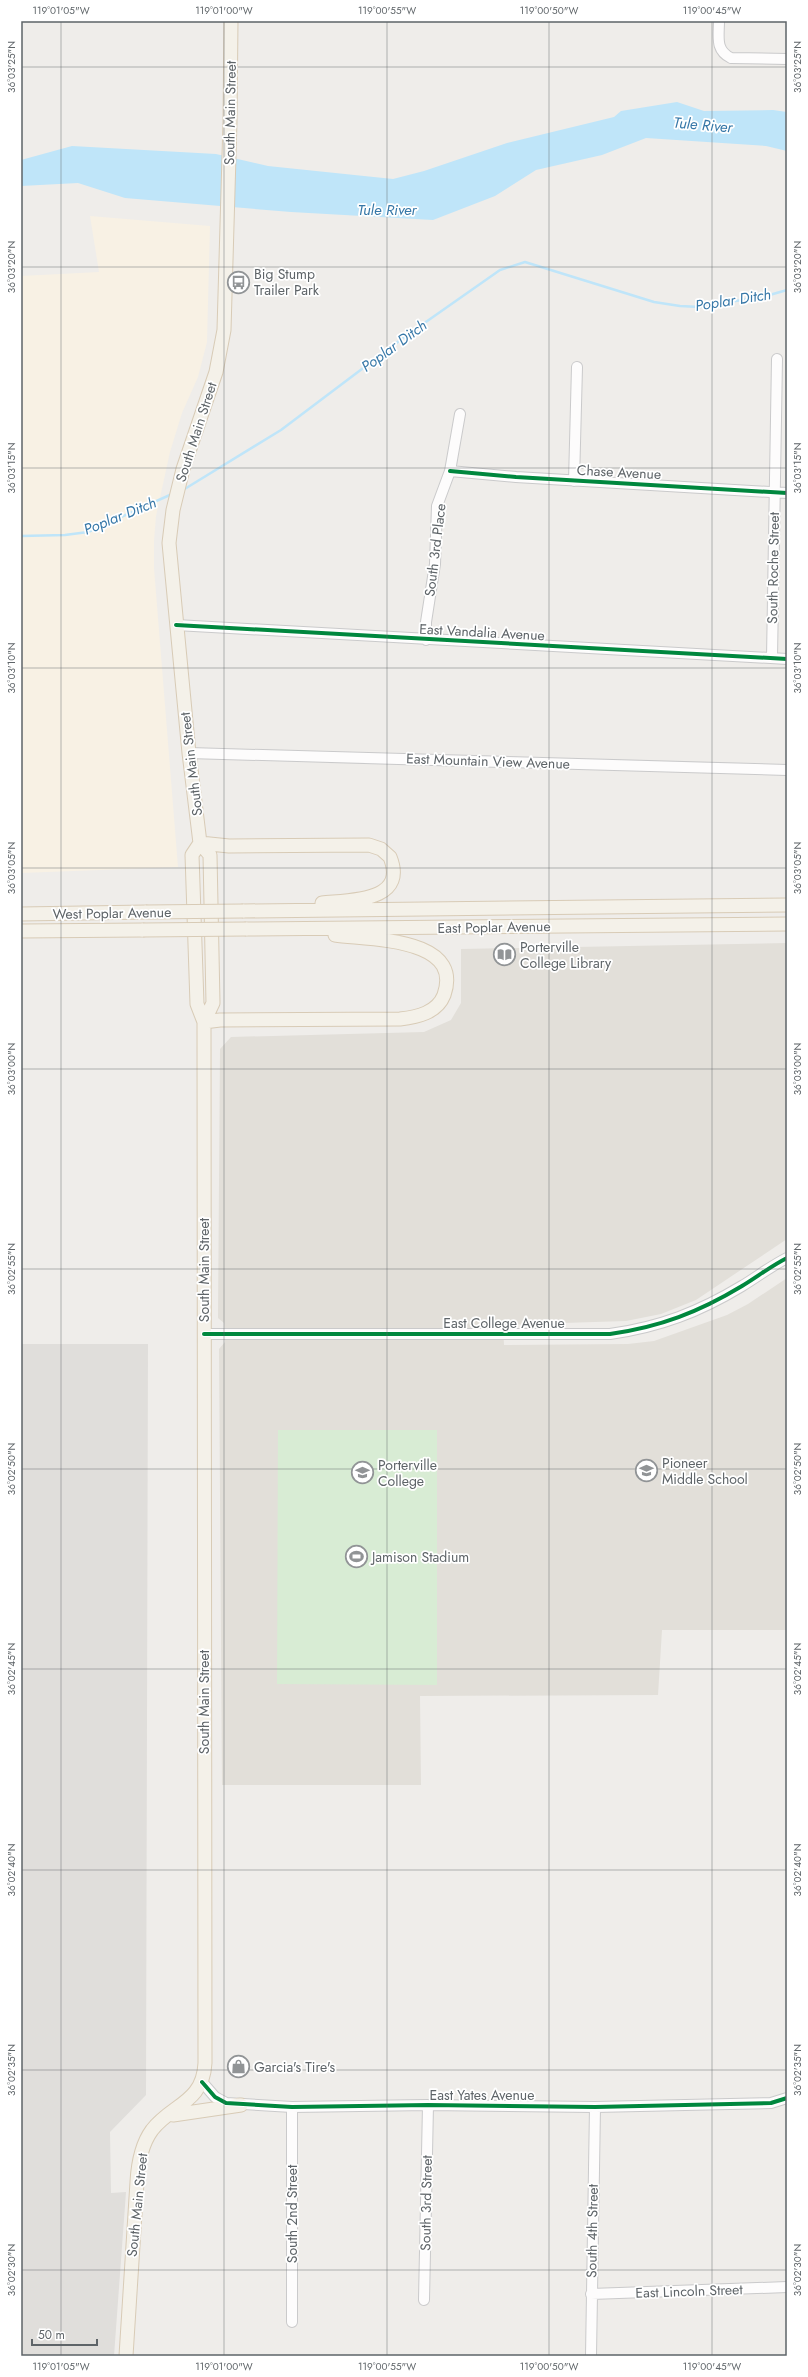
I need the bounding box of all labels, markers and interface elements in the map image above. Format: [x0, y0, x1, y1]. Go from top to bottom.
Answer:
text: 119°01'05"W [32, 3, 90, 18]
text: 119°01'00"W [195, 3, 253, 18]
text: 119°00'55"W [358, 3, 416, 18]
text: 119°00'50"W [520, 3, 578, 18]
text: 119°00'45"W [683, 3, 741, 18]
text: 36°03'25"N [4, 41, 19, 93]
text: 36°03'25"N [790, 41, 805, 93]
street label: South Main Street [219, 60, 241, 165]
water label: Tule River [673, 111, 734, 139]
water label: Tule River [357, 199, 418, 221]
text: 36°03'20"N [4, 241, 19, 293]
text: 36°03'20"N [790, 241, 805, 293]
place label: Big Stump Trailer Park [254, 264, 320, 300]
bus stop icon: Big Stump Trailer Park [226, 269, 252, 295]
water label: Poplar Ditch [693, 283, 773, 317]
water label: Poplar Ditch [357, 315, 431, 377]
street label: South Main Street [170, 379, 222, 485]
text: 36°03'15"N [4, 443, 19, 493]
text: 36°03'15"N [790, 443, 805, 493]
street label: Chase Avenue [576, 460, 662, 484]
water label: Poplar Ditch [80, 491, 160, 541]
street label: South 3rd Place [419, 502, 451, 598]
street label: South Roche Street [762, 511, 784, 624]
street label: East Vandalia Avenue [419, 619, 545, 645]
text: 36°03'10"N [4, 642, 19, 694]
text: 36°03'10"N [790, 642, 805, 694]
street label: South Main Street [175, 710, 207, 817]
street label: East Mountain View Avenue [406, 748, 570, 774]
text: 36°03'05"N [4, 842, 19, 894]
text: 36°03'05"N [790, 842, 805, 894]
street label: West Poplar Avenue [53, 902, 171, 924]
street label: East Poplar Avenue [437, 916, 551, 938]
place label: Porterville College Library [520, 937, 612, 973]
library icon: Porterville College Library [492, 942, 518, 968]
text: 36°03'00"N [4, 1043, 19, 1095]
text: 36°03'00"N [790, 1043, 805, 1095]
street label: South Main Street [194, 1217, 214, 1322]
text: 36°02'55"N [4, 1243, 19, 1295]
text: 36°02'55"N [790, 1243, 805, 1295]
street label: East College Avenue [443, 1313, 565, 1333]
text: 36°02'50"N [4, 1443, 19, 1495]
text: 36°02'50"N [790, 1443, 805, 1495]
place label: Pioneer Middle School [662, 1453, 748, 1489]
place label: Porterville College [378, 1455, 437, 1491]
school or university icon: Pioneer Middle School [633, 1458, 659, 1484]
school or university icon: Porterville College [349, 1460, 375, 1486]
sports icon: Jamison Stadium [344, 1544, 370, 1570]
place label: Jamison Stadium [370, 1547, 469, 1567]
text: 36°02'45"N [4, 1643, 19, 1695]
text: 36°02'45"N [790, 1643, 805, 1695]
street label: South Main Street [194, 1649, 214, 1754]
text: 36°02'40"N [4, 1844, 19, 1896]
text: 36°02'40"N [790, 1844, 805, 1896]
text: 36°02'35"N [4, 2044, 19, 2096]
text: 36°02'35"N [790, 2044, 805, 2096]
shop icon: Garcia's Tire's [226, 2054, 252, 2080]
place label: Garcia's Tire's [254, 2057, 335, 2077]
street label: East Yates Avenue [430, 2085, 534, 2105]
street label: South Main Street [122, 2151, 152, 2258]
street label: South 3rd Street [415, 2154, 437, 2251]
street label: South 2nd Street [282, 2164, 302, 2263]
street label: South 4th Street [581, 2183, 603, 2278]
text: 36°02'30"N [4, 2244, 19, 2296]
text: 36°02'30"N [790, 2244, 805, 2296]
street label: East Lincoln Street [635, 2279, 744, 2303]
scale bar [32, 2321, 97, 2347]
text: 50 m [38, 2326, 65, 2344]
text: 119°01'05"W [32, 2359, 90, 2374]
text: 119°01'00"W [195, 2359, 253, 2374]
text: 119°00'55"W [358, 2359, 416, 2374]
text: 119°00'50"W [520, 2359, 578, 2374]
text: 119°00'45"W [683, 2359, 741, 2374]

